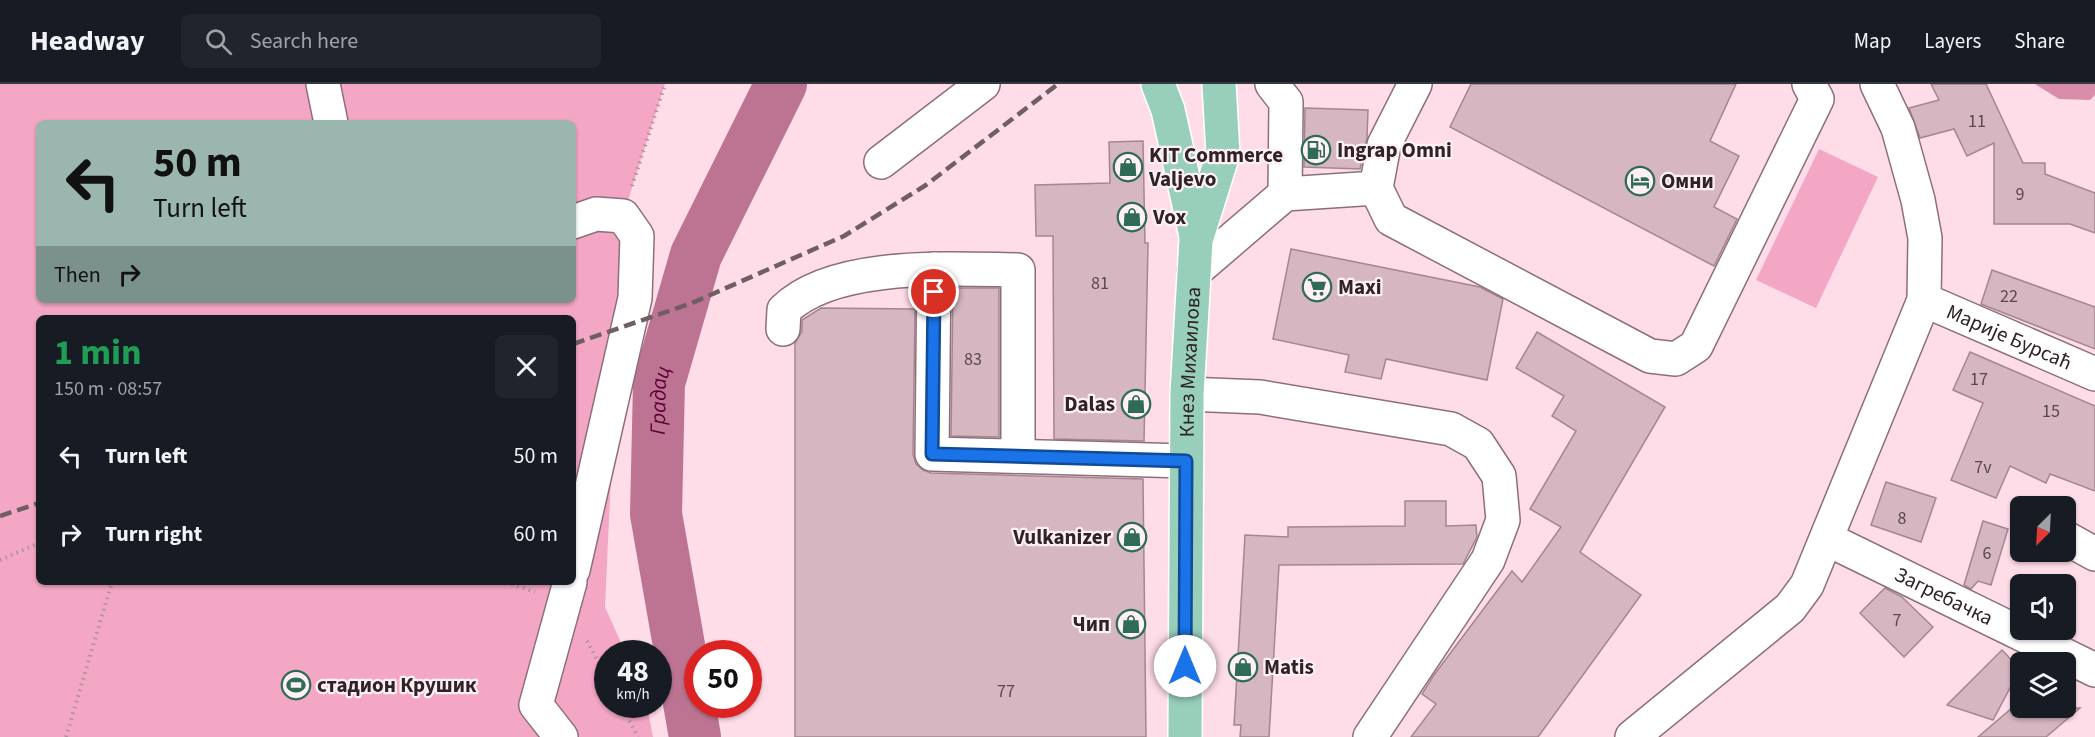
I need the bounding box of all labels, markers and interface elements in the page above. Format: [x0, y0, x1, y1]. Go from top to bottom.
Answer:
search box [181, 14, 601, 68]
text: Headway [30, 21, 145, 61]
icon: search [202, 25, 235, 58]
text: Search here [250, 25, 358, 57]
text: Map [1854, 26, 1891, 56]
text: Layers [1924, 26, 1981, 56]
text: Share [2014, 26, 2065, 56]
house number: 11 [1968, 109, 1986, 134]
text: 50 m [153, 133, 242, 193]
fuel station icon: Ingrap Omni [1300, 134, 1332, 166]
place label: Ingrap Omni [1337, 135, 1452, 165]
place label: KIT Commerce Valjevo [1148, 140, 1283, 194]
icon: left [54, 144, 132, 222]
shop icon: KIT Commerce Valjevo [1112, 151, 1144, 183]
hotel icon: Омни [1624, 165, 1656, 197]
place label: Омни [1661, 166, 1714, 196]
house number: 9 [2016, 182, 2025, 207]
text: Turn left [153, 189, 247, 228]
shop icon: Vox [1116, 201, 1148, 233]
place label: Vox [1152, 202, 1186, 232]
icon: right [113, 258, 146, 291]
text: Then [54, 259, 101, 291]
pin [908, 266, 959, 317]
house number: 81 [1091, 271, 1109, 296]
supermarket icon: Maxi [1301, 271, 1333, 303]
place label: Maxi [1338, 272, 1382, 302]
icon: arrive [917, 275, 950, 308]
house number: 22 [2000, 284, 2018, 309]
street label: Кнез Михаилова [1172, 286, 1208, 437]
street label: Марије Бурсаћ [1942, 297, 2077, 377]
text: 1 min [54, 327, 142, 378]
button: close [495, 335, 558, 398]
house number: 83 [964, 347, 982, 372]
water label: Градац [642, 362, 679, 435]
house number: 17 [1970, 367, 1988, 392]
text: 150 m · 08:57 [54, 375, 162, 403]
shop icon: Dalas [1120, 388, 1152, 420]
place label: Dalas [1064, 389, 1115, 419]
house number: 15 [2042, 399, 2060, 424]
icon: left [54, 440, 87, 473]
text: Turn left [105, 440, 187, 472]
text: 50 m [513, 440, 558, 472]
house number: 7v [1974, 455, 1992, 480]
north arrow [2010, 496, 2076, 562]
map controls [2010, 496, 2076, 718]
house number: 8 [1898, 506, 1907, 531]
icon: right [54, 518, 87, 551]
text: Turn right [105, 518, 202, 550]
text: 60 m [513, 518, 558, 550]
shop icon: Vulkanizer [1116, 521, 1148, 553]
place label: Vulkanizer [1012, 522, 1112, 552]
house number: 6 [1983, 541, 1992, 566]
street label: Загребачка [1889, 559, 1998, 633]
button: sound [2010, 574, 2076, 640]
shop icon: Чип [1115, 608, 1147, 640]
house number: 7 [1893, 608, 1902, 633]
place label: Чип [1072, 609, 1110, 639]
position arrow [1153, 634, 1217, 698]
speed limit sign: 50 [684, 640, 762, 718]
text: 48 [617, 650, 649, 693]
shop icon: Matis [1227, 651, 1259, 683]
place label: Matis [1264, 652, 1314, 682]
button: layers [2010, 652, 2076, 718]
sports icon: стадион Крушик [280, 669, 312, 701]
place label: стадион Крушик [317, 670, 477, 700]
house number: 77 [997, 679, 1015, 704]
text: km/h [616, 684, 650, 705]

